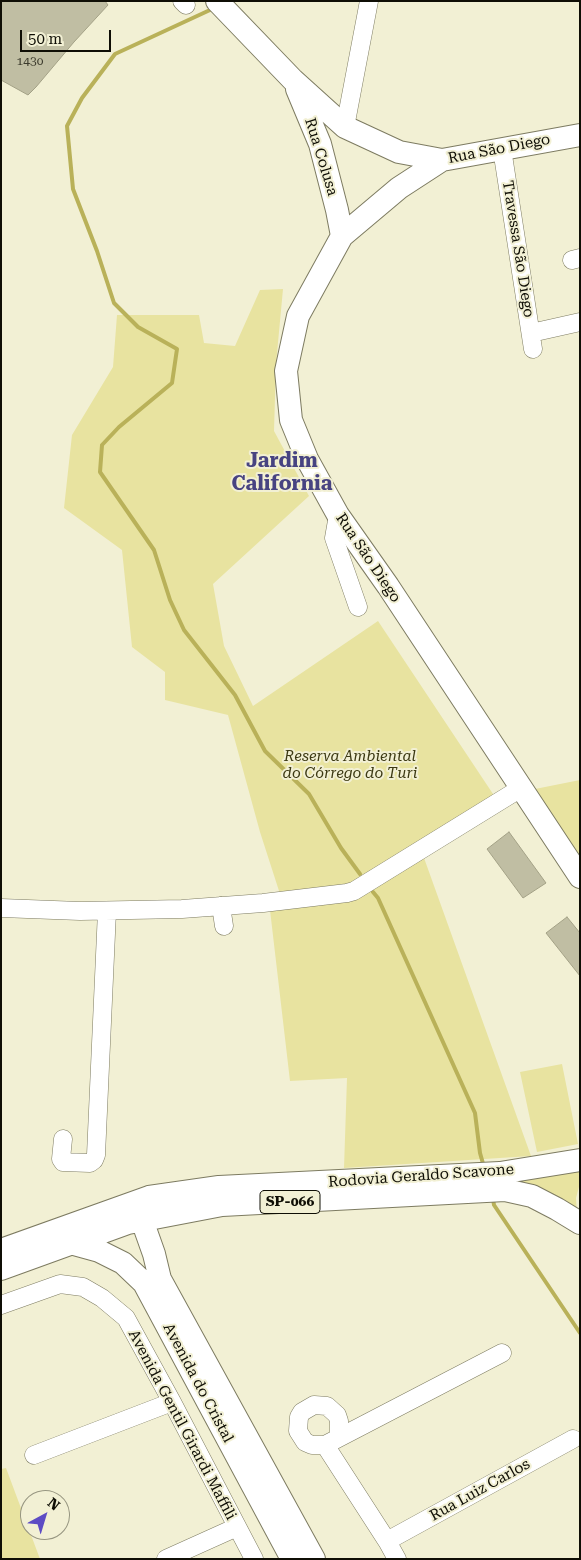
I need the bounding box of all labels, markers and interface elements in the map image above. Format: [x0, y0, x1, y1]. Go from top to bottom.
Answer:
scale bar [22, 20, 114, 52]
text: 50 m [28, 30, 62, 48]
house number: 1430 [17, 54, 43, 68]
street label: Rua Colusa [301, 116, 341, 198]
street label: Rua São Diego [446, 130, 552, 168]
street label: Travessa São Diego [498, 179, 538, 319]
district label: Jardim California [232, 449, 332, 496]
street label: Rua São Diego [332, 510, 404, 606]
park label: Reserva Ambiental do Córrego do Turi [283, 748, 417, 783]
street label: Rodovia Geraldo Scavone [328, 1161, 514, 1191]
road number: SP-066 [260, 1190, 320, 1214]
street label: Avenida do Cristal [159, 1320, 237, 1446]
street label: Avenida Gentil Girardi Maffili [124, 1327, 240, 1523]
street label: Rua Luiz Carlos [427, 1455, 533, 1525]
north arrow [20, 1490, 70, 1540]
text: N [45, 1495, 63, 1514]

